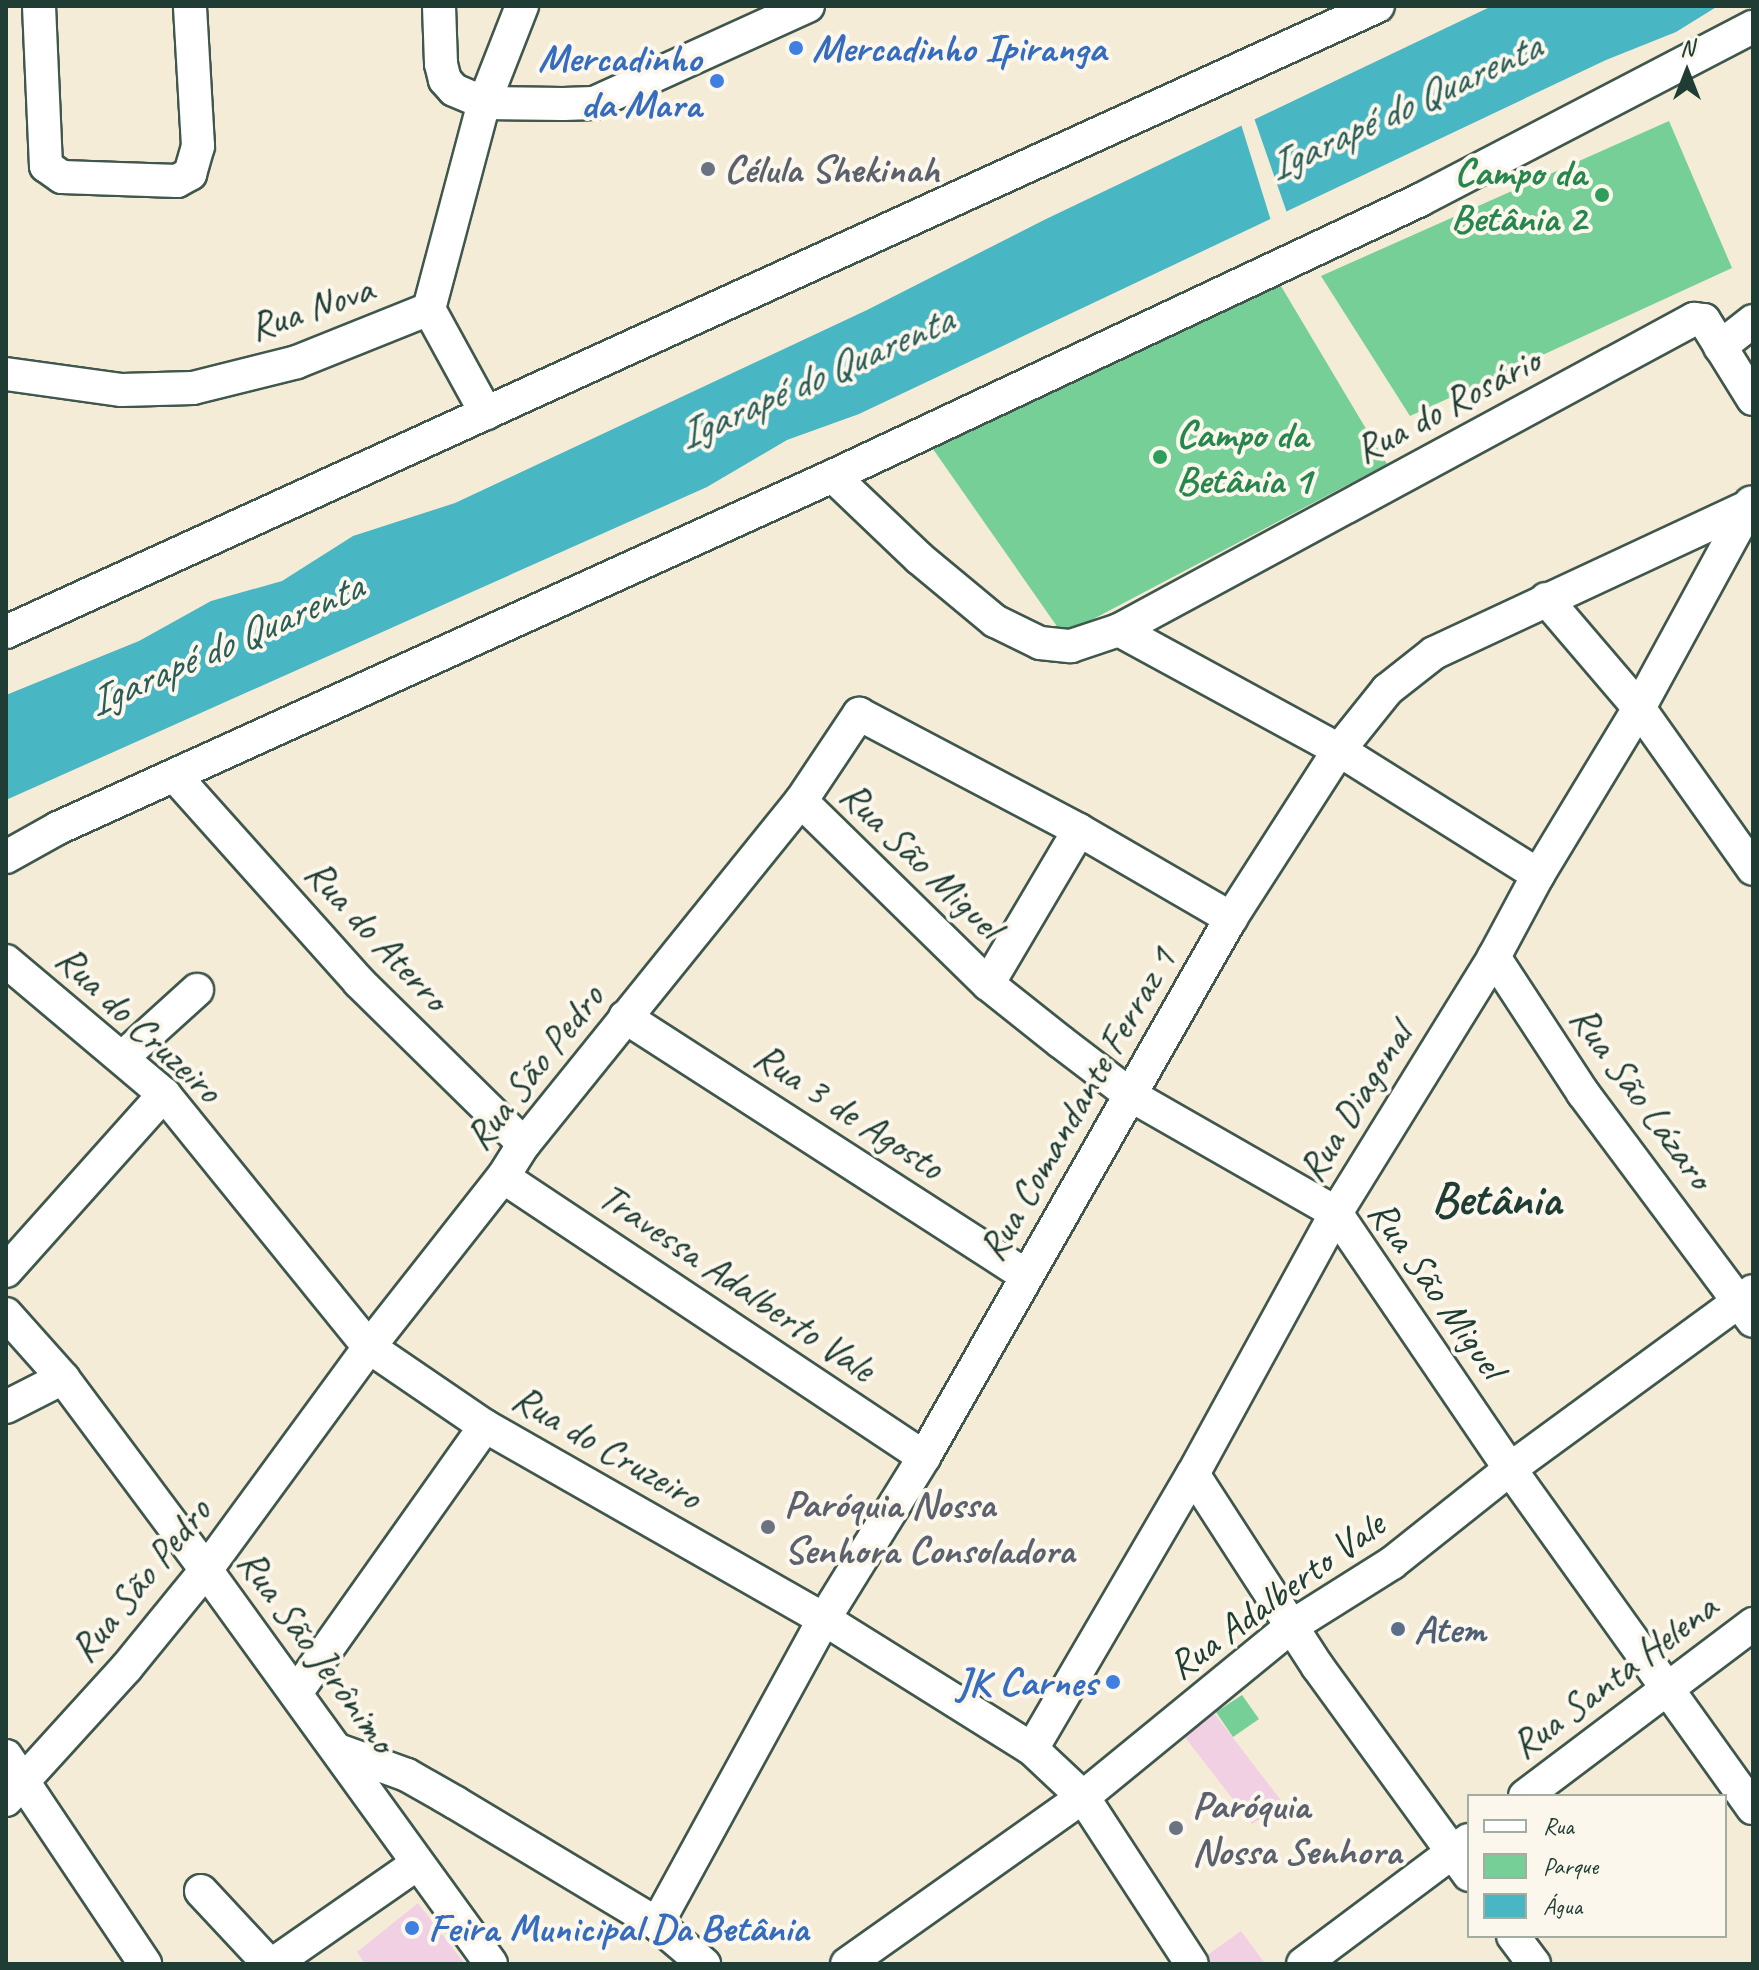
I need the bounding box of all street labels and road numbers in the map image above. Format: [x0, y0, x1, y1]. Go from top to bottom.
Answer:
street label: Rua Nova [243, 264, 379, 352]
street label: Rua do Rosário [1346, 336, 1548, 474]
street label: Rua São Miguel [830, 771, 1012, 949]
street label: Rua do Aterro [295, 849, 459, 1021]
street label: Rua do Cruzeiro [46, 935, 232, 1113]
street label: Rua Comandante Ferraz 1 [968, 940, 1186, 1268]
street label: Rua São Pedro [455, 975, 613, 1159]
street label: Rua São Lázaro [1560, 996, 1724, 1198]
street label: Rua Diagonal [1287, 1014, 1423, 1190]
street label: Rua 3 de Agosto [745, 1032, 953, 1190]
street label: Travessa Adalberto Vale [590, 1172, 884, 1392]
street label: Rua São Miguel [1358, 1190, 1516, 1388]
street label: Rua do Cruzeiro [504, 1374, 710, 1520]
street label: Rua São Pedro [60, 1489, 220, 1671]
street label: Rua Adalberto Vale [1158, 1500, 1394, 1690]
street label: Rua São Jerônimo [227, 1540, 407, 1762]
street label: Rua Santa Helena [1502, 1583, 1726, 1769]

